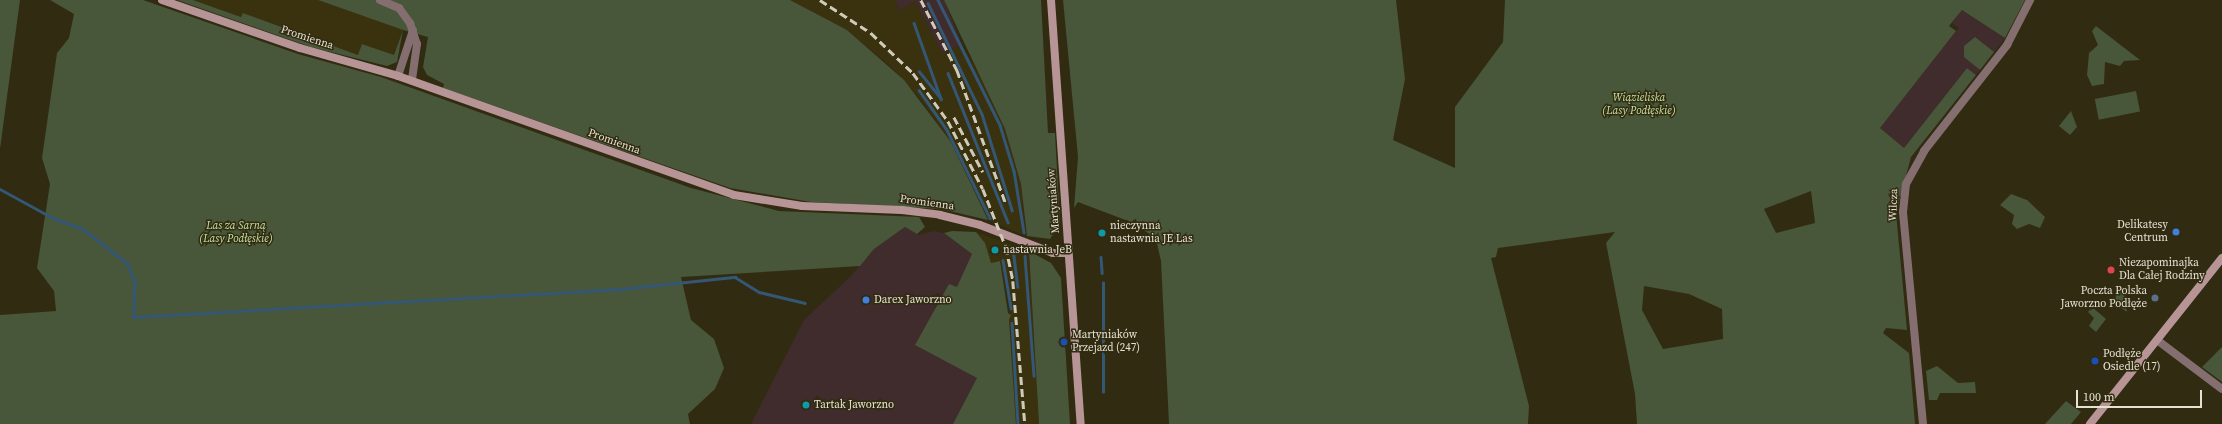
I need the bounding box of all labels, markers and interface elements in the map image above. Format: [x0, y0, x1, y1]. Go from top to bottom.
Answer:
street label: Promienna [279, 23, 335, 53]
park label: Wiązieliska (Lasy Podłęskie) [1602, 92, 1676, 118]
street label: Promienna [586, 126, 642, 158]
street label: Martyniaków [1045, 168, 1063, 234]
street label: Wilcza [1887, 188, 1901, 222]
street label: Promienna [899, 193, 955, 213]
place label: Delikatesy Centrum [2117, 219, 2168, 245]
park label: Las za Sarną (Lasy Podłęskie) [199, 220, 273, 246]
place label: nieczynna nastawnia JE Las [1110, 220, 1193, 246]
marker: Delikatesy Centrum [2171, 227, 2181, 237]
marker: nieczynna nastawnia JE Las [1097, 228, 1107, 238]
place label: nastawnia JeB [1003, 243, 1072, 257]
marker: nastawnia JeB [990, 245, 1000, 255]
place label: Niezapominajka Dla Całej Rodziny [2119, 257, 2205, 283]
marker: Niezapominajka Dla Całej Rodziny [2106, 265, 2116, 275]
place label: Poczta Polska Jaworzno Podłęże [2061, 285, 2147, 311]
place label: Darex Jaworzno [874, 293, 952, 307]
marker: Poczta Polska Jaworzno Podłęże [2150, 293, 2160, 303]
marker: Darex Jaworzno [861, 295, 871, 305]
place label: Martyniaków Przejazd (247) [1072, 329, 1140, 355]
marker: Martyniaków Przejazd (247) [1059, 337, 1069, 347]
place label: Podłęże Osiedle (17) [2103, 348, 2161, 374]
marker: Podłęże Osiedle (17) [2090, 356, 2100, 366]
scale bar [2078, 382, 2204, 408]
text: 100 m [2083, 389, 2115, 405]
place label: Tartak Jaworzno [814, 398, 894, 412]
marker: Tartak Jaworzno [801, 400, 811, 410]

